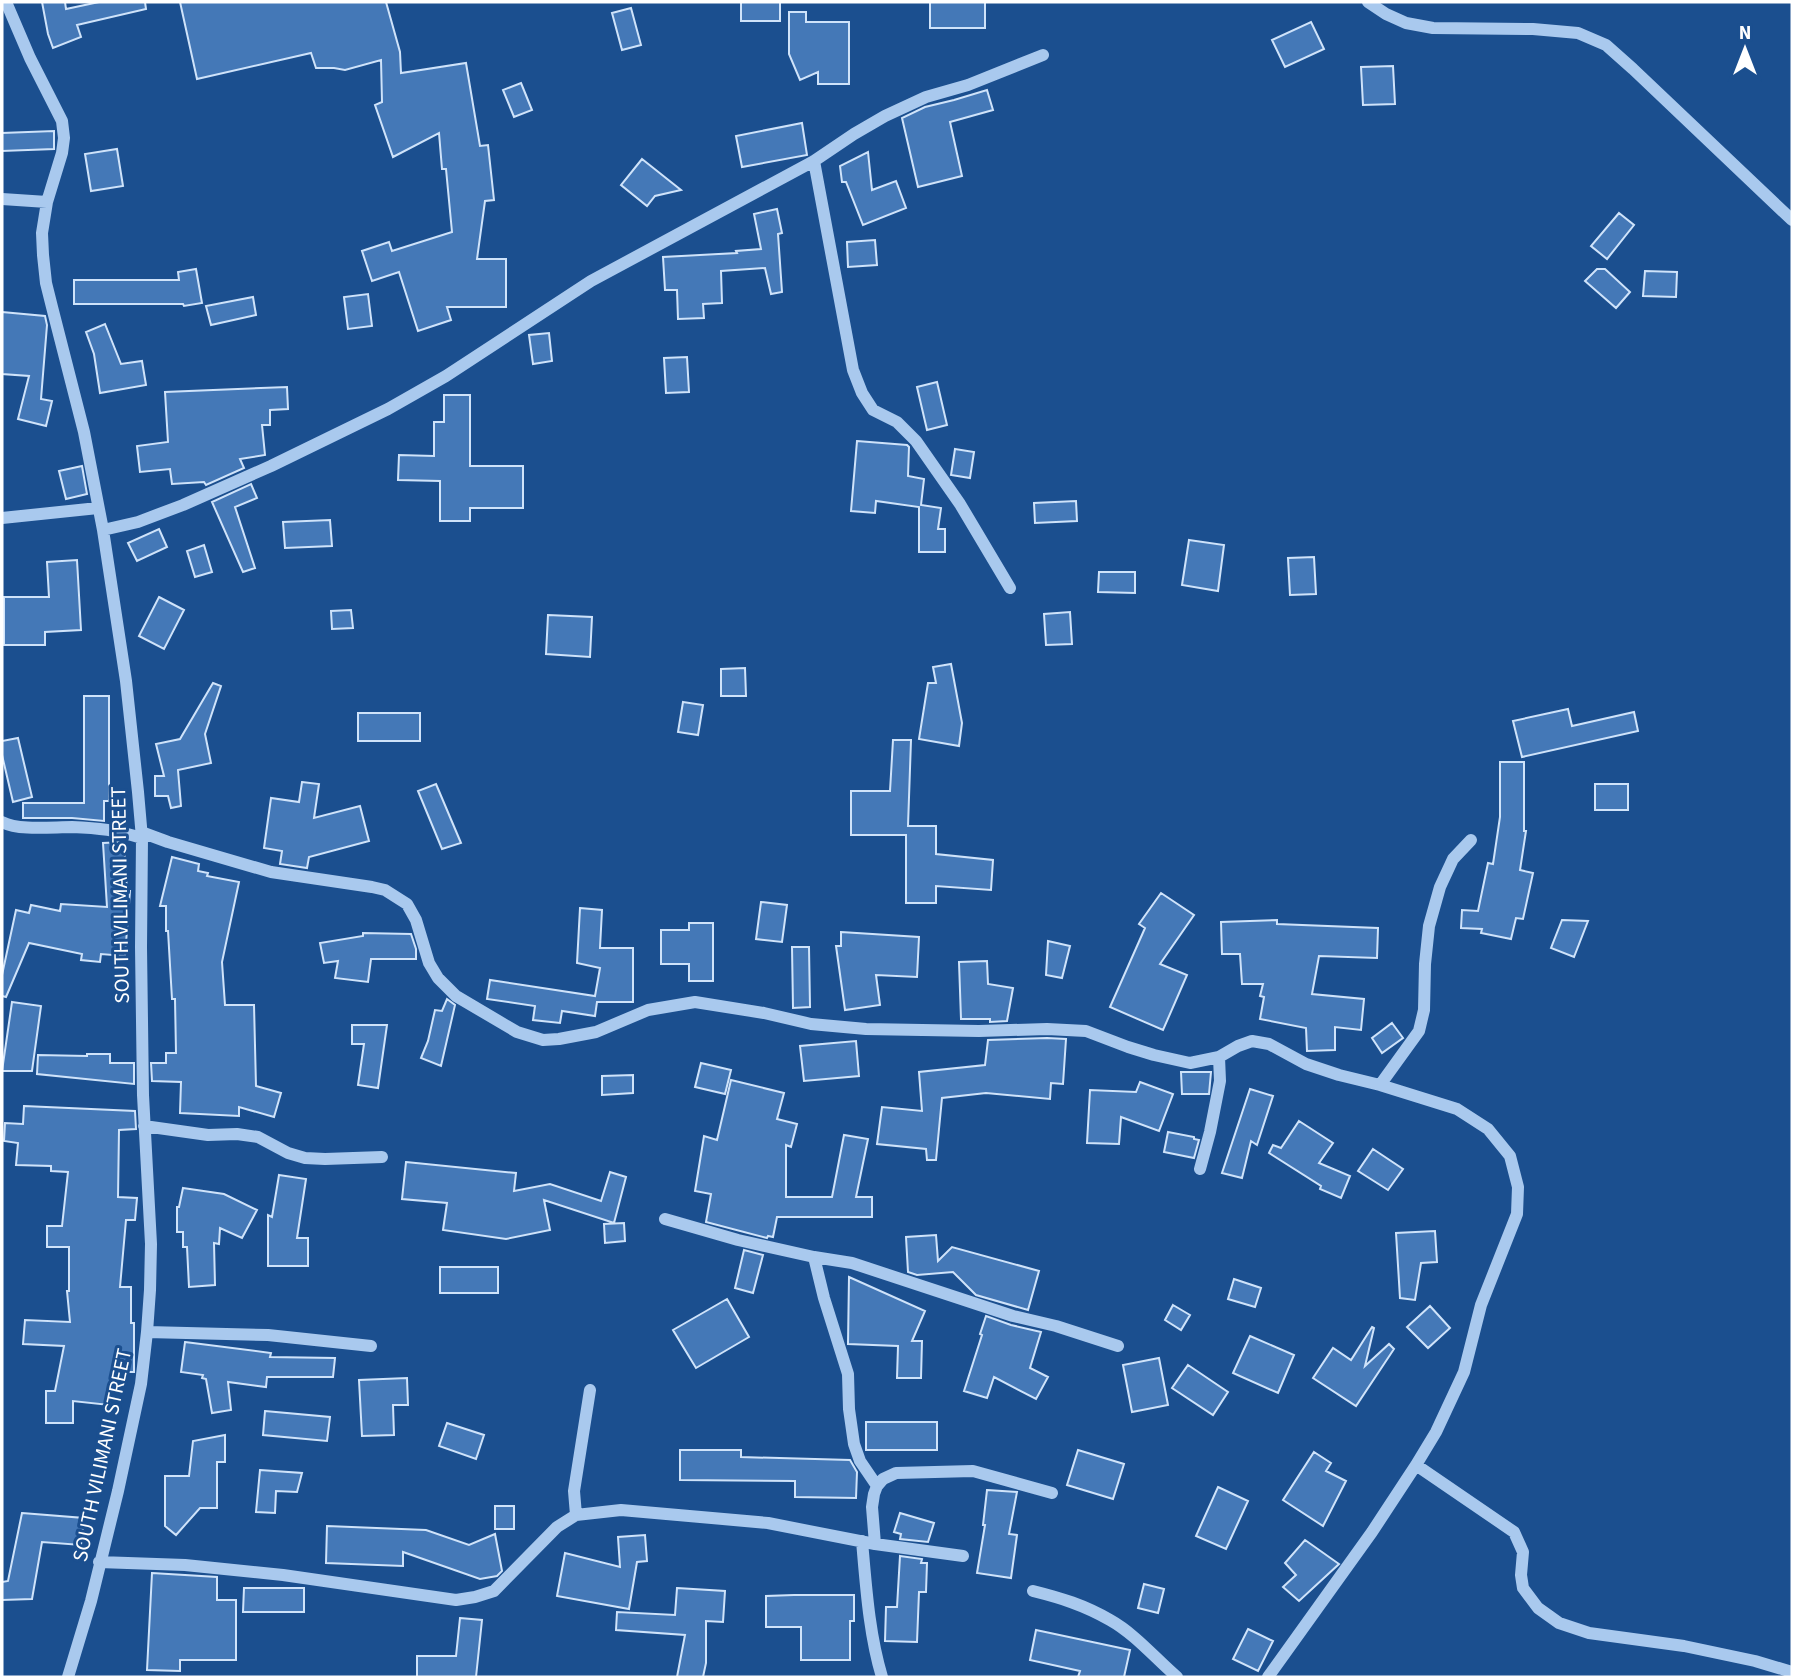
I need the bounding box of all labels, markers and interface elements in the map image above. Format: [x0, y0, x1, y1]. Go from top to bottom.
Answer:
north arrow [1710, 14, 1780, 84]
text: N [1739, 20, 1751, 47]
street label: SOUTH VILIMANI STREET [103, 786, 137, 1004]
street label: SOUTH VILIMANI STREET [65, 1346, 139, 1564]

